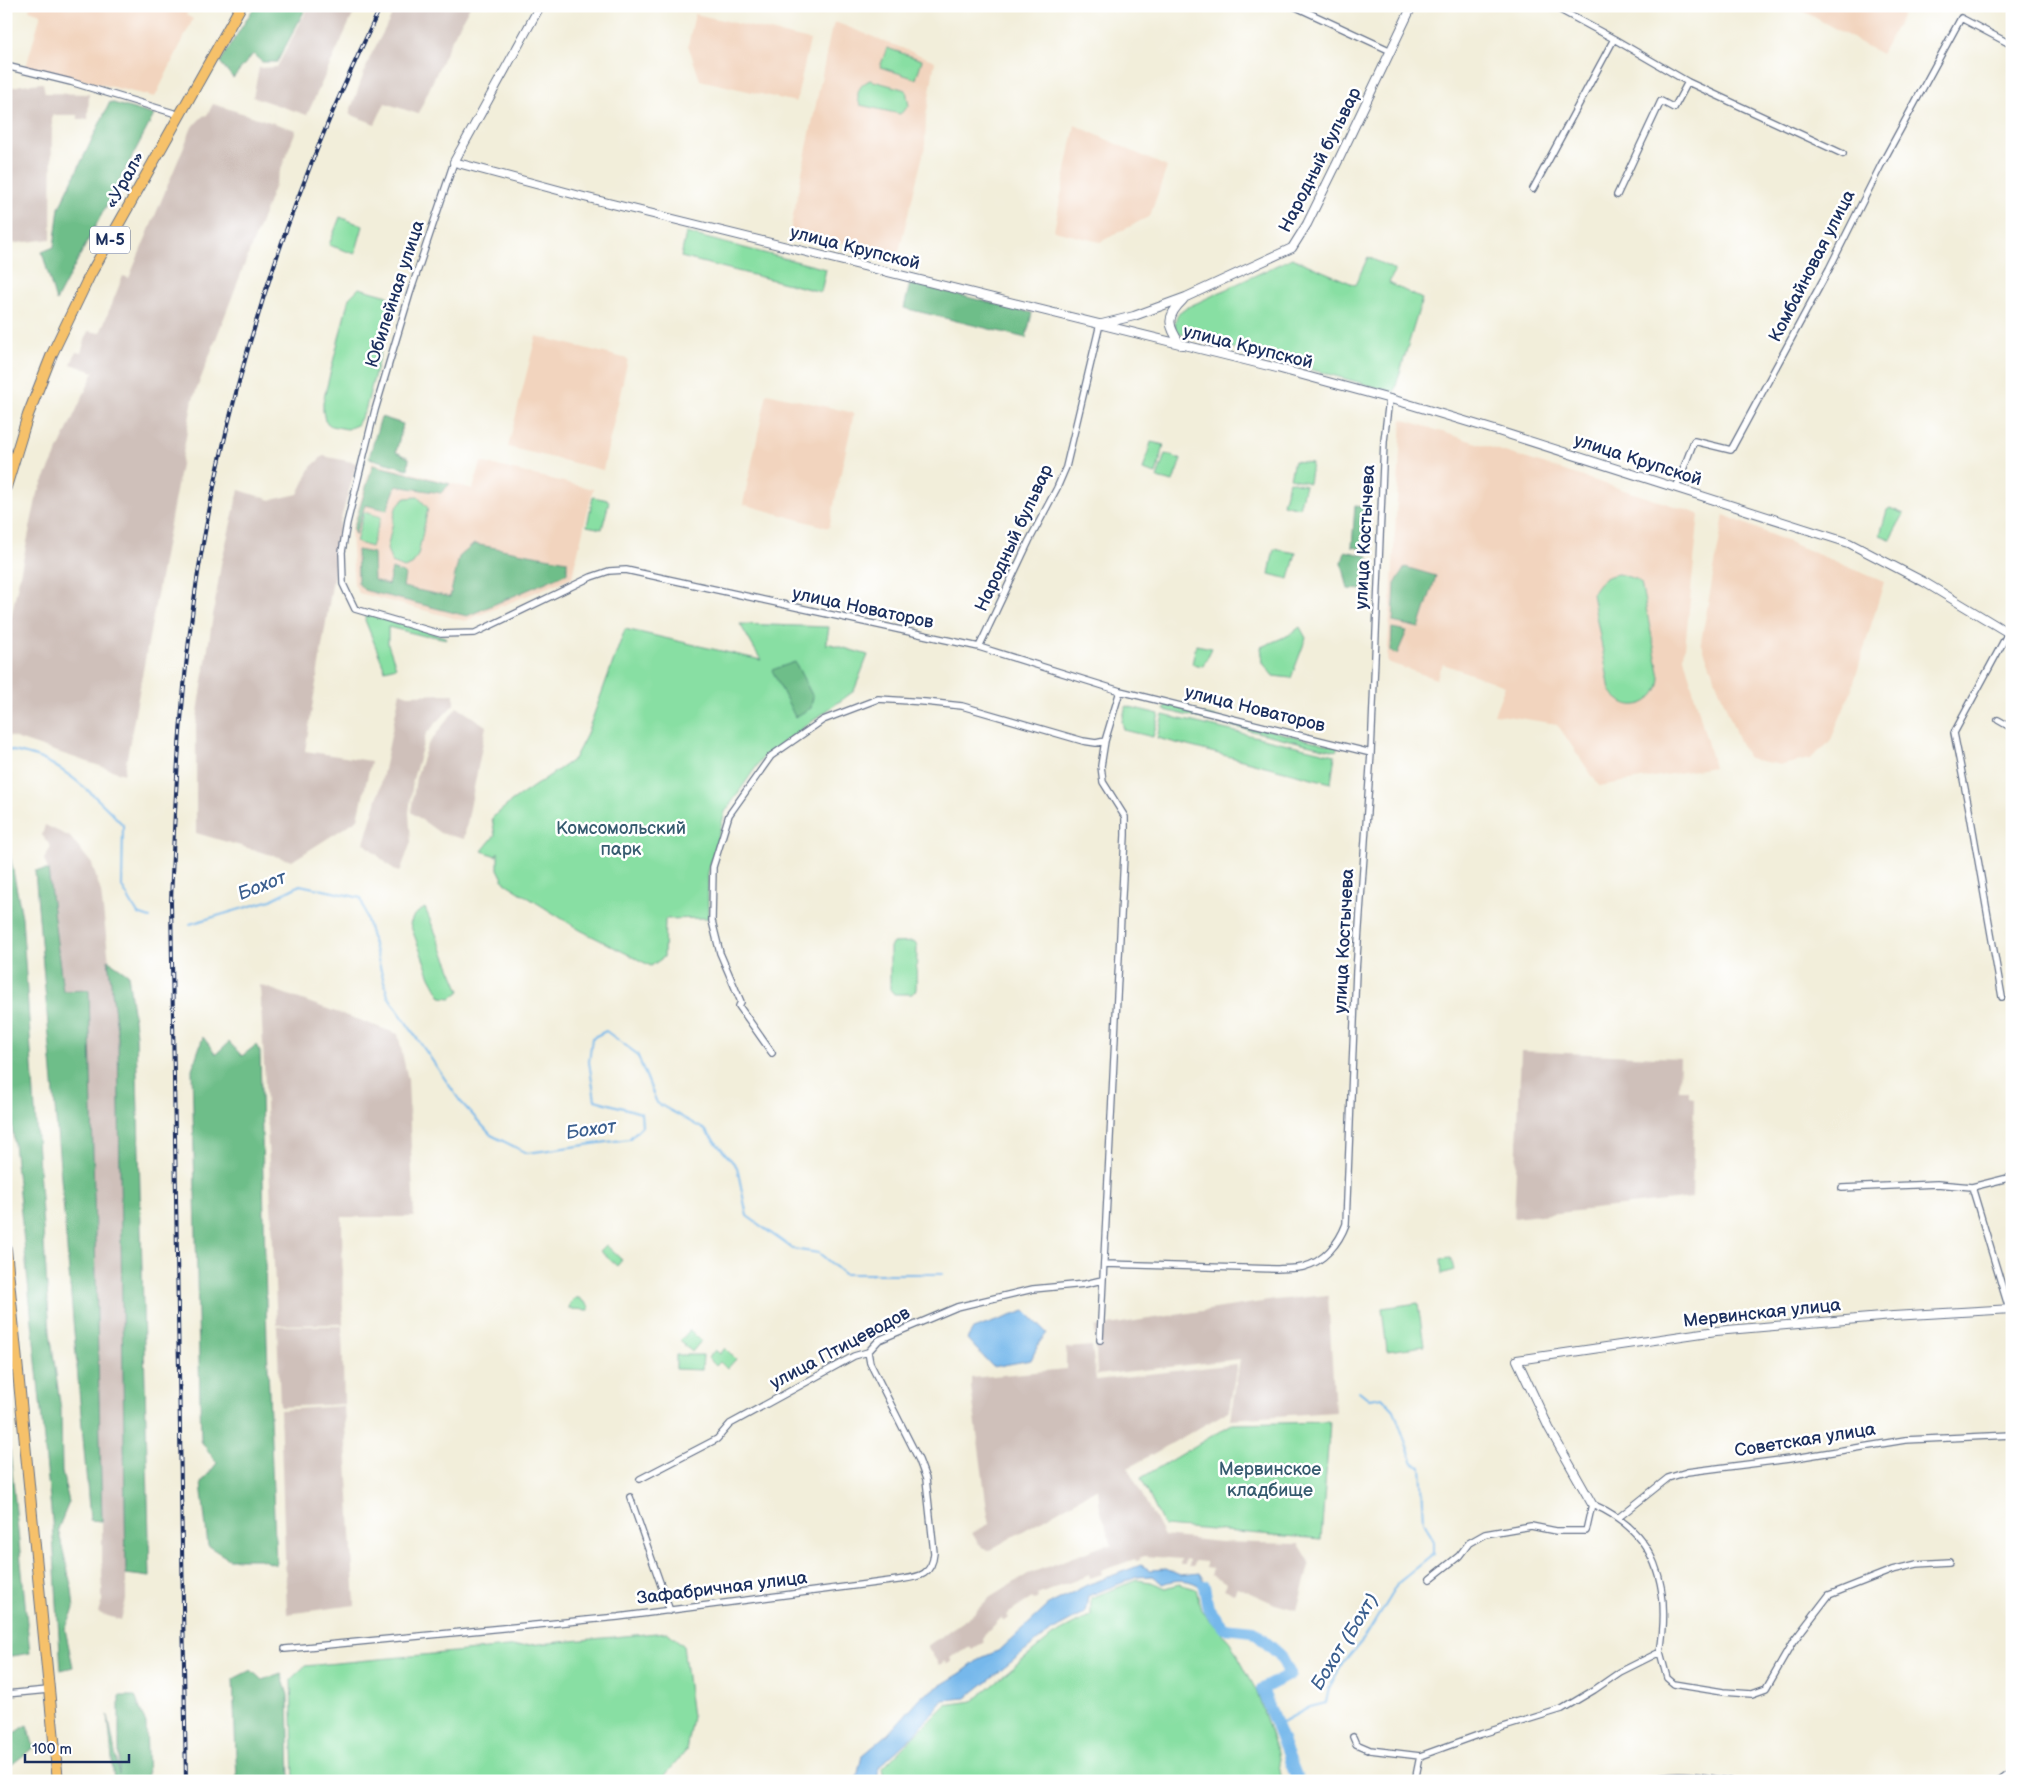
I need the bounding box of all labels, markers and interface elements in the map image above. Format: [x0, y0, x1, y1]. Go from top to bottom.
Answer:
street label: Народный бульвар [1274, 84, 1366, 236]
street label: «Урал» [101, 148, 149, 212]
street label: Комбайновая улица [1765, 186, 1860, 346]
street label: Юбилейная улица [361, 217, 429, 370]
street label: улица Крупской [788, 222, 922, 274]
road number: М-5 [90, 226, 130, 254]
street label: улица Крупской [1181, 321, 1315, 373]
street label: улица Крупской [1572, 429, 1704, 491]
street label: Народный бульвар [971, 461, 1057, 615]
street label: улица Костычева [1351, 464, 1379, 610]
street label: улица Новаторов [790, 583, 936, 633]
street label: улица Новаторов [1183, 681, 1328, 737]
park label: Комсомольский парк [556, 818, 686, 860]
water label: Бохот [234, 866, 291, 906]
street label: улица Костычева [1330, 868, 1358, 1014]
water label: Бохот [564, 1115, 619, 1145]
street label: Мервинская улица [1682, 1294, 1842, 1332]
street label: улица Птицеводов [767, 1302, 914, 1394]
street label: Советская улица [1733, 1418, 1877, 1462]
park label: Мервинское кладбище [1219, 1459, 1321, 1501]
street label: Зафабричная улица [635, 1567, 809, 1609]
water label: Бохот (Бохт) [1306, 1589, 1384, 1695]
scale bar [25, 1732, 129, 1764]
text: 100 m [32, 1740, 72, 1759]

